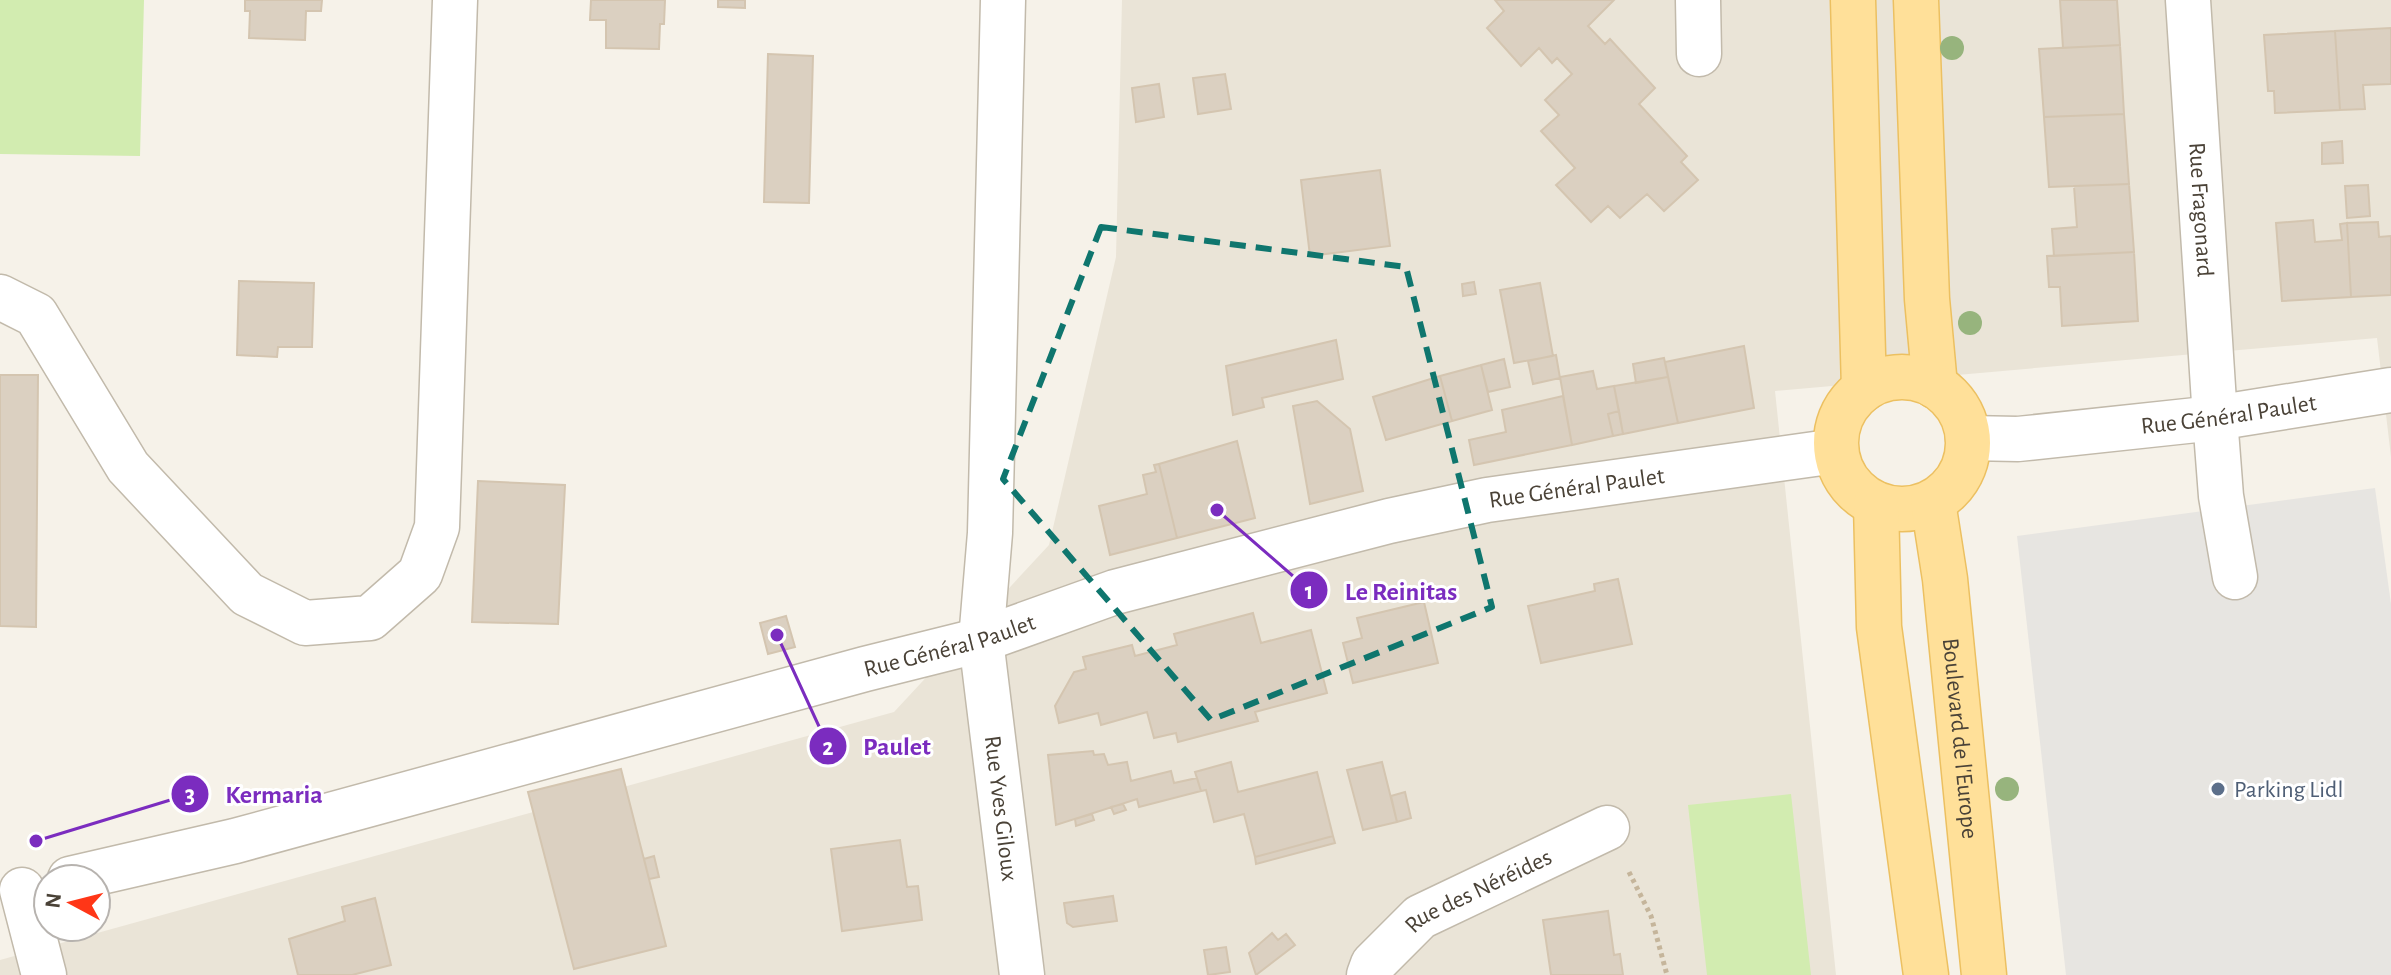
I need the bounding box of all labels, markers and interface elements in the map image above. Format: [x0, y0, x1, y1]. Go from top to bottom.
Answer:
street label: Rue Fragonard [2184, 142, 2217, 278]
street label: Rue Général Paulet [2140, 391, 2318, 439]
street label: Rue Général Paulet [1487, 464, 1666, 513]
callout: Le Reinitas [1289, 565, 1473, 615]
text: Le Reinitas [1345, 579, 1457, 605]
text: 1 [1305, 580, 1313, 604]
street label: Rue Général Paulet [861, 610, 1039, 682]
street label: Boulevard de l'Europe [1938, 637, 1982, 840]
callout: Paulet [808, 721, 947, 771]
text: Paulet [863, 734, 931, 760]
street label: Rue Yves Giloux [980, 734, 1021, 883]
text: 2 [822, 736, 834, 760]
callout: Kermaria [170, 769, 339, 819]
place label: Parking Lidl [2234, 778, 2343, 802]
marker: Parking Lidl [2209, 780, 2227, 798]
text: Kermaria [225, 782, 323, 808]
text: 3 [185, 784, 195, 808]
street label: Rue des Néréides [1401, 845, 1556, 938]
north arrow [32, 863, 112, 943]
text: N [41, 892, 65, 910]

